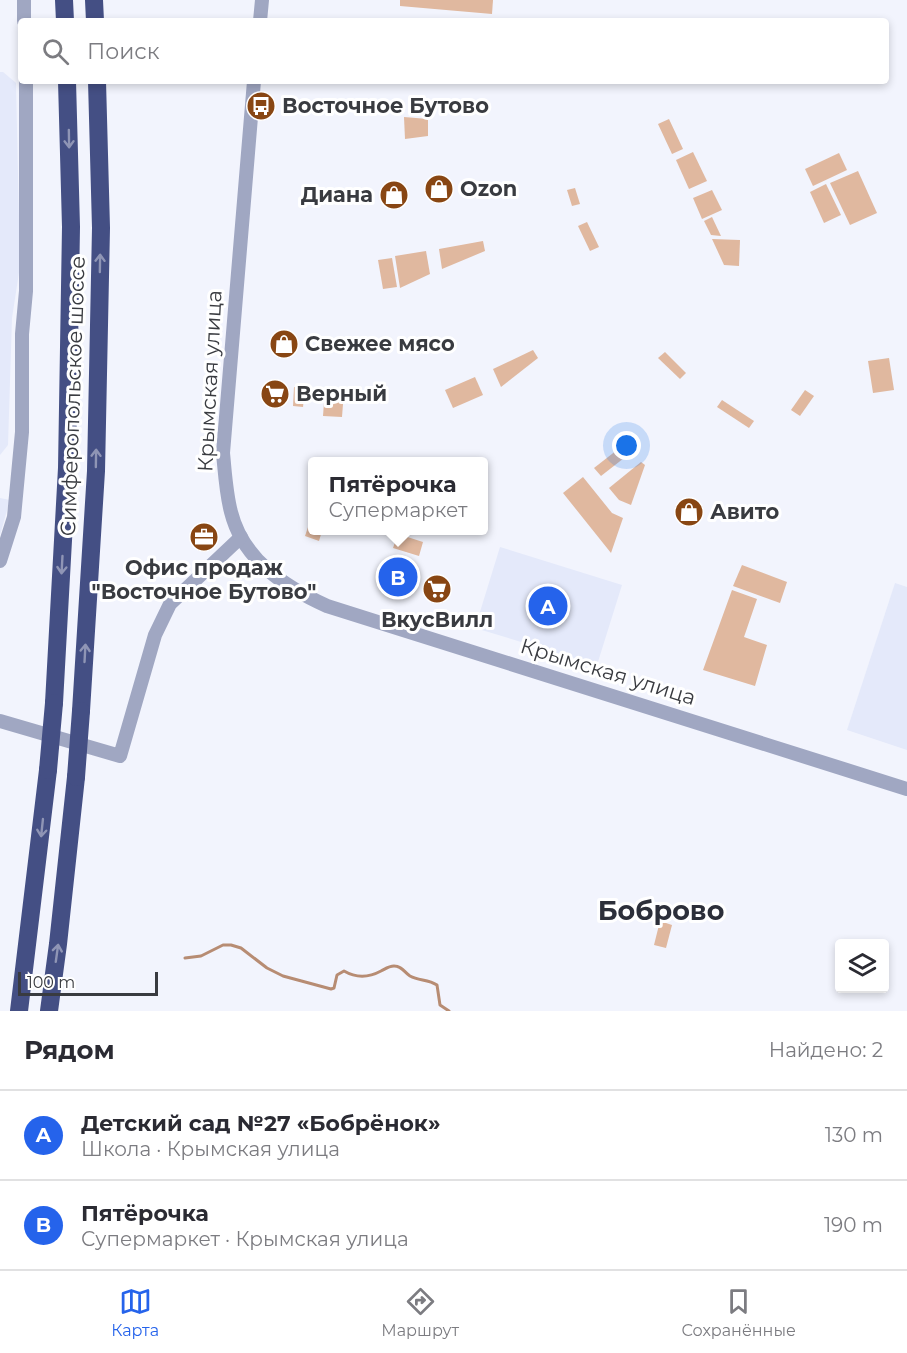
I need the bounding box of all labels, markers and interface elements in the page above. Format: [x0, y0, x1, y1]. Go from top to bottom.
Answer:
search box [18, 18, 889, 84]
icon: search [39, 35, 72, 68]
text: Поиск [87, 38, 159, 65]
bus stop icon: Восточное Бутово [245, 90, 277, 122]
place label: Восточное Бутово [282, 93, 489, 118]
one-way arrow [63, 129, 74, 149]
shop icon: Ozon [423, 173, 455, 205]
place label: Ozon [460, 176, 517, 201]
shop icon: Диана [378, 179, 410, 211]
place label: Диана [301, 182, 373, 207]
one-way arrow [94, 254, 106, 274]
street label: Симферопольское шоссе [55, 255, 90, 537]
street label: Крымская улица [192, 290, 227, 472]
shop icon: Свежее мясо [268, 328, 300, 360]
place label: Свежее мясо [305, 331, 455, 356]
supermarket icon: Верный [259, 378, 291, 410]
place label: Верный [296, 381, 387, 406]
your location [612, 431, 641, 460]
one-way arrow [90, 449, 102, 469]
popup [308, 457, 488, 535]
text: Пятёрочка [329, 471, 456, 498]
shop icon: Авито [673, 496, 705, 528]
text: Супермаркет [329, 498, 467, 522]
place label: Авито [710, 499, 780, 524]
office icon: Офис продаж "Восточное Бутово" [188, 521, 220, 553]
pin: B [378, 554, 418, 600]
one-way arrow [56, 555, 67, 575]
place label: Офис продаж "Восточное Бутово" [92, 555, 316, 604]
supermarket icon: ВкусВилл [421, 573, 453, 605]
pin: A [528, 584, 568, 628]
place label: ВкусВилл [381, 607, 493, 632]
street label: Крымская улица [518, 633, 699, 710]
one-way arrow [79, 643, 90, 663]
one-way arrow [36, 818, 47, 838]
district label: Боброво [598, 894, 724, 927]
map controls [835, 939, 889, 993]
button: layers [835, 939, 889, 993]
one-way arrow [51, 944, 62, 963]
scale bar [18, 969, 158, 996]
text: 100 m [27, 973, 75, 992]
text: Рядом [24, 1034, 115, 1066]
text: Найдено: 2 [769, 1038, 883, 1062]
text: Детский сад №27 «Бобрёнок» [81, 1110, 440, 1137]
text: A [36, 1123, 51, 1147]
text: 130 m [825, 1123, 883, 1147]
text: Школа · Крымская улица [81, 1137, 340, 1161]
text: Пятёрочка [81, 1200, 209, 1227]
text: B [36, 1213, 51, 1237]
text: 190 m [824, 1213, 883, 1237]
text: Супермаркет · Крымская улица [81, 1227, 409, 1251]
tab: Карта [111, 1285, 159, 1340]
tab: Маршрут [381, 1285, 459, 1340]
tab: Сохранённые [681, 1285, 796, 1340]

